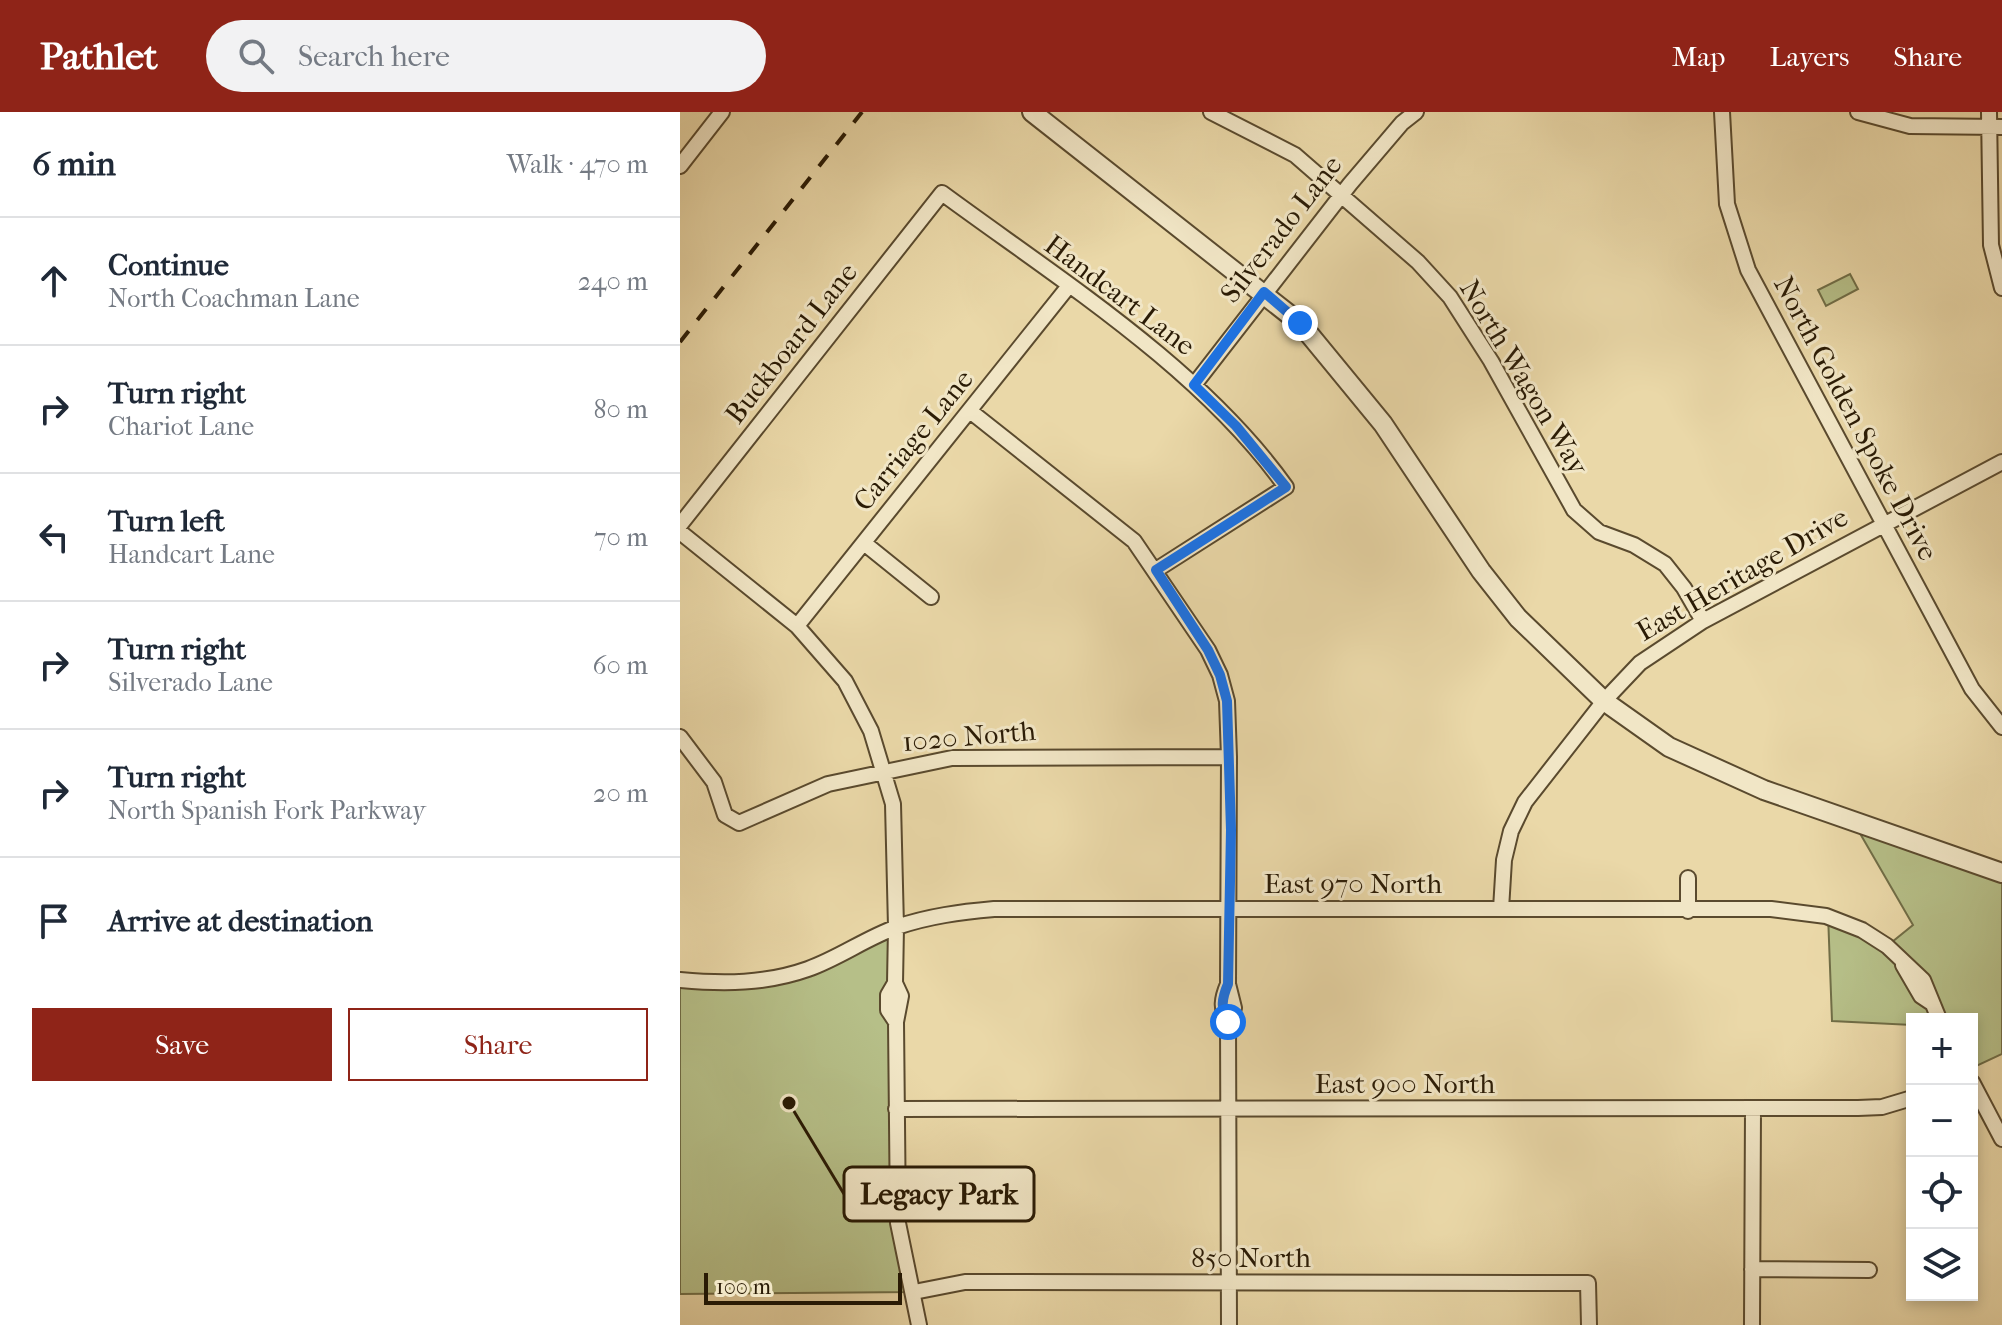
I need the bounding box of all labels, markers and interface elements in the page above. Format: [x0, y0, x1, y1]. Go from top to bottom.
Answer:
search box [206, 20, 766, 92]
text: Pathlet [40, 34, 158, 79]
icon: search [234, 34, 278, 78]
text: Search here [298, 39, 450, 74]
text: Map [1672, 40, 1725, 73]
text: Layers [1769, 40, 1849, 73]
text: Share [1893, 40, 1962, 73]
text: 6 min [32, 144, 116, 184]
text: Walk · 470 m [507, 149, 648, 180]
street label: Silverado Lane [1213, 149, 1349, 309]
street label: Handcart Lane [1038, 228, 1202, 362]
text: Continue [108, 248, 229, 283]
street label: Buckboard Lane [718, 256, 864, 430]
icon: ahead [32, 259, 76, 303]
text: 240 m [578, 266, 648, 297]
street label: North Golden Spoke Drive [1767, 270, 1945, 566]
street label: North Wagon Way [1453, 274, 1596, 481]
text: North Coachman Lane [108, 283, 360, 314]
route end [1282, 305, 1318, 341]
street label: Carriage Lane [846, 363, 980, 517]
text: Turn right [108, 376, 246, 411]
icon: right [32, 387, 76, 431]
text: 80 m [593, 394, 648, 425]
text: Chariot Lane [108, 411, 254, 442]
street label: East Heritage Drive [1631, 500, 1854, 648]
text: Turn left [108, 504, 225, 539]
icon: left [32, 515, 76, 559]
text: 70 m [594, 522, 648, 553]
text: Handcart Lane [108, 539, 275, 570]
text: Turn right [108, 632, 246, 667]
icon: right [32, 643, 76, 687]
text: 60 m [592, 650, 648, 681]
text: Silverado Lane [108, 667, 273, 698]
street label: 1020 North [901, 714, 1037, 758]
text: Turn right [108, 760, 246, 795]
icon: right [32, 771, 76, 815]
text: 20 m [593, 778, 648, 809]
text: North Spanish Fork Parkway [108, 795, 426, 826]
street label: East 970 North [1264, 867, 1442, 900]
icon: arrive [32, 899, 76, 943]
text: Arrive at destination [108, 904, 373, 939]
route start [1210, 1004, 1246, 1040]
button: Save [32, 1008, 332, 1081]
button: Share [348, 1008, 648, 1081]
map controls [1906, 1013, 1978, 1301]
button: + [1906, 1013, 1978, 1085]
street label: East 900 North [1315, 1067, 1496, 1100]
button: − [1906, 1085, 1978, 1157]
button: locate [1906, 1157, 1978, 1229]
callout: Legacy Park [844, 1167, 1034, 1221]
text: Legacy Park [860, 1177, 1020, 1212]
button: layers [1906, 1229, 1978, 1301]
street label: 850 North [1191, 1241, 1311, 1274]
scale bar [704, 1269, 902, 1305]
text: 100 m [716, 1274, 771, 1300]

